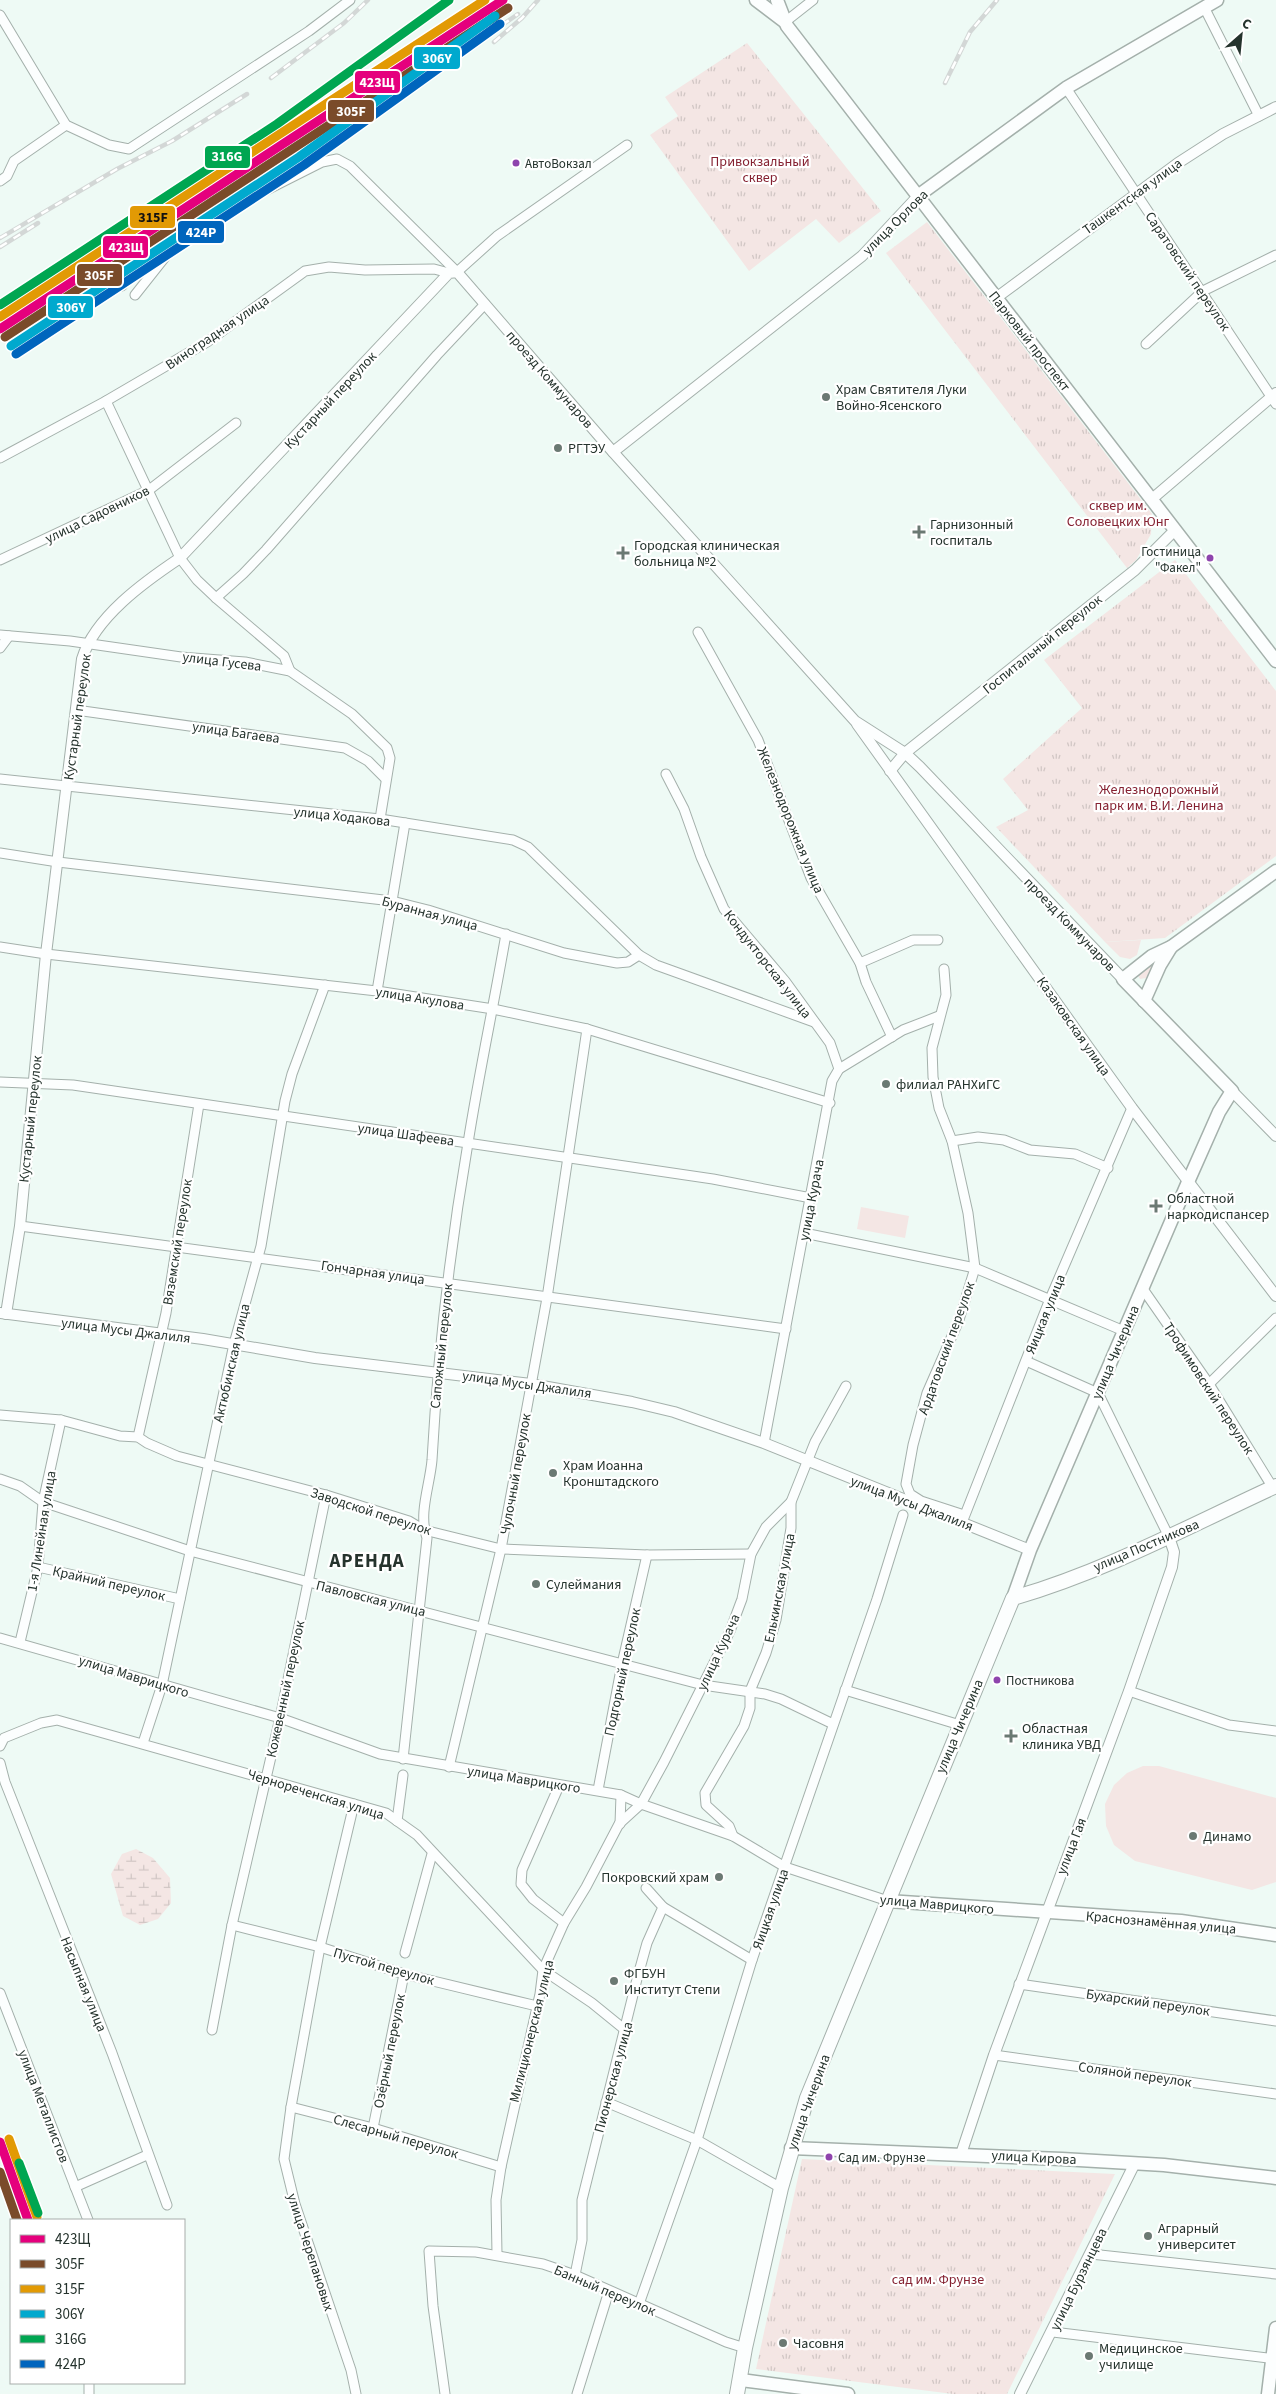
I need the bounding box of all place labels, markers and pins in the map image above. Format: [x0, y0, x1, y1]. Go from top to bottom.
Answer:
place label: АвтоВокзал [525, 155, 592, 173]
marker: АвтоВокзал [511, 158, 521, 168]
place label: Храм Святителя Луки Войно-Ясенского [836, 380, 967, 416]
marker: Храм Святителя Луки Войно-Ясенского [820, 391, 832, 403]
place label: РГТЭУ [568, 439, 606, 459]
marker: РГТЭУ [552, 442, 564, 454]
place label: Гарнизонный госпиталь [930, 515, 1013, 551]
marker: Гарнизонный госпиталь [912, 525, 926, 539]
place label: Городская клиническая больница №2 [634, 536, 780, 572]
place label: Гостиница "Факел" [1141, 543, 1201, 577]
marker: Городская клиническая больница №2 [616, 546, 630, 560]
marker: Гостиница "Факел" [1205, 553, 1215, 563]
place label: филиал РАНХиГС [896, 1075, 1000, 1095]
marker: филиал РАНХиГС [880, 1078, 892, 1090]
place label: Областной наркодиспансер [1167, 1189, 1269, 1225]
marker: Областной наркодиспансер [1149, 1199, 1163, 1213]
place label: Храм Иоанна Кронштадского [563, 1456, 659, 1492]
marker: Храм Иоанна Кронштадского [547, 1467, 559, 1479]
place label: Сулеймания [546, 1575, 621, 1595]
marker: Сулеймания [530, 1578, 542, 1590]
place label: Постникова [1006, 1672, 1074, 1690]
marker: Постникова [992, 1675, 1002, 1685]
place label: Областная клиника УВД [1022, 1719, 1101, 1755]
marker: Областная клиника УВД [1004, 1729, 1018, 1743]
place label: Динамо [1203, 1827, 1251, 1847]
marker: Динамо [1187, 1830, 1199, 1842]
place label: Покровский храм [601, 1868, 709, 1888]
marker: Покровский храм [713, 1871, 725, 1883]
place label: ФГБУН Институт Степи [624, 1964, 720, 2000]
marker: ФГБУН Институт Степи [608, 1975, 620, 1987]
place label: Сад им. Фрунзе [838, 2149, 925, 2167]
marker: Сад им. Фрунзе [824, 2152, 834, 2162]
place label: Аграрный университет [1158, 2219, 1236, 2255]
marker: Аграрный университет [1142, 2230, 1154, 2242]
place label: Часовня [793, 2334, 844, 2354]
marker: Часовня [777, 2337, 789, 2349]
place label: Медицинское училище [1099, 2339, 1183, 2375]
marker: Медицинское училище [1083, 2350, 1095, 2362]

